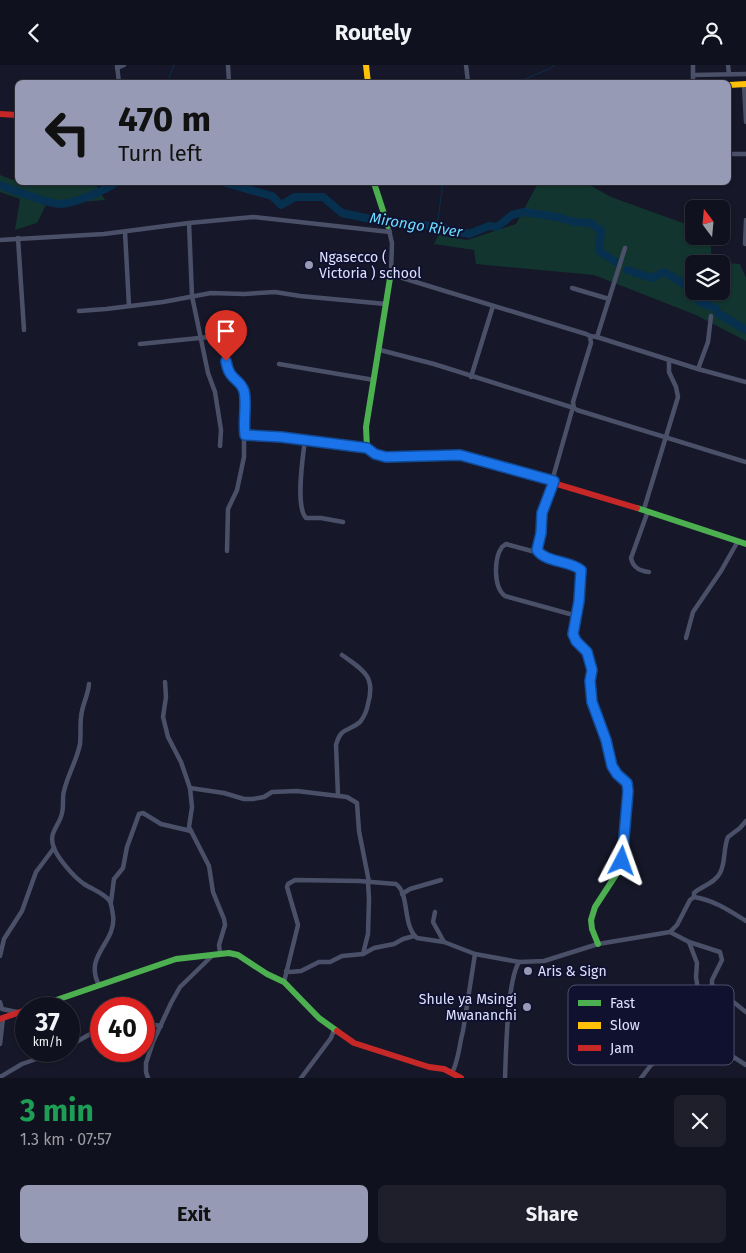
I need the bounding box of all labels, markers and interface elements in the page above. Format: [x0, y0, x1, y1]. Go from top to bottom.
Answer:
icon: back [20, 19, 48, 47]
text: Routely [335, 19, 411, 46]
icon: person [698, 19, 726, 47]
text: 470 m [118, 98, 211, 140]
icon: left [35, 100, 100, 165]
text: Turn left [118, 140, 202, 167]
north arrow [685, 200, 730, 245]
map controls [685, 200, 730, 300]
water label: Mirongo River [368, 209, 465, 241]
place label: Ngasecco ( Victoria ) school [319, 249, 421, 282]
button: layers [685, 255, 730, 300]
marker: Ngasecco ( Victoria ) school [303, 259, 315, 271]
pin [205, 310, 247, 361]
icon: arrive [212, 317, 240, 345]
position arrow [595, 834, 647, 886]
place label: Aris & Sign [538, 963, 607, 980]
marker: Aris & Sign [522, 965, 534, 977]
legend [568, 985, 734, 1065]
place label: Shule ya Msingi Mwananchi [419, 991, 517, 1024]
text: Fast [610, 995, 636, 1012]
speed limit sign: 40 [90, 997, 155, 1062]
marker: Shule ya Msingi Mwananchi [521, 1001, 533, 1013]
text: 37 [35, 1008, 60, 1038]
text: Slow [610, 1017, 640, 1034]
text: km/h [33, 1035, 62, 1049]
text: Jam [610, 1040, 634, 1057]
text: 3 min [20, 1093, 94, 1129]
button: close [674, 1095, 726, 1147]
text: 1.3 km · 07:57 [20, 1130, 112, 1149]
button: Exit [20, 1185, 368, 1243]
button: Share [378, 1185, 726, 1243]

